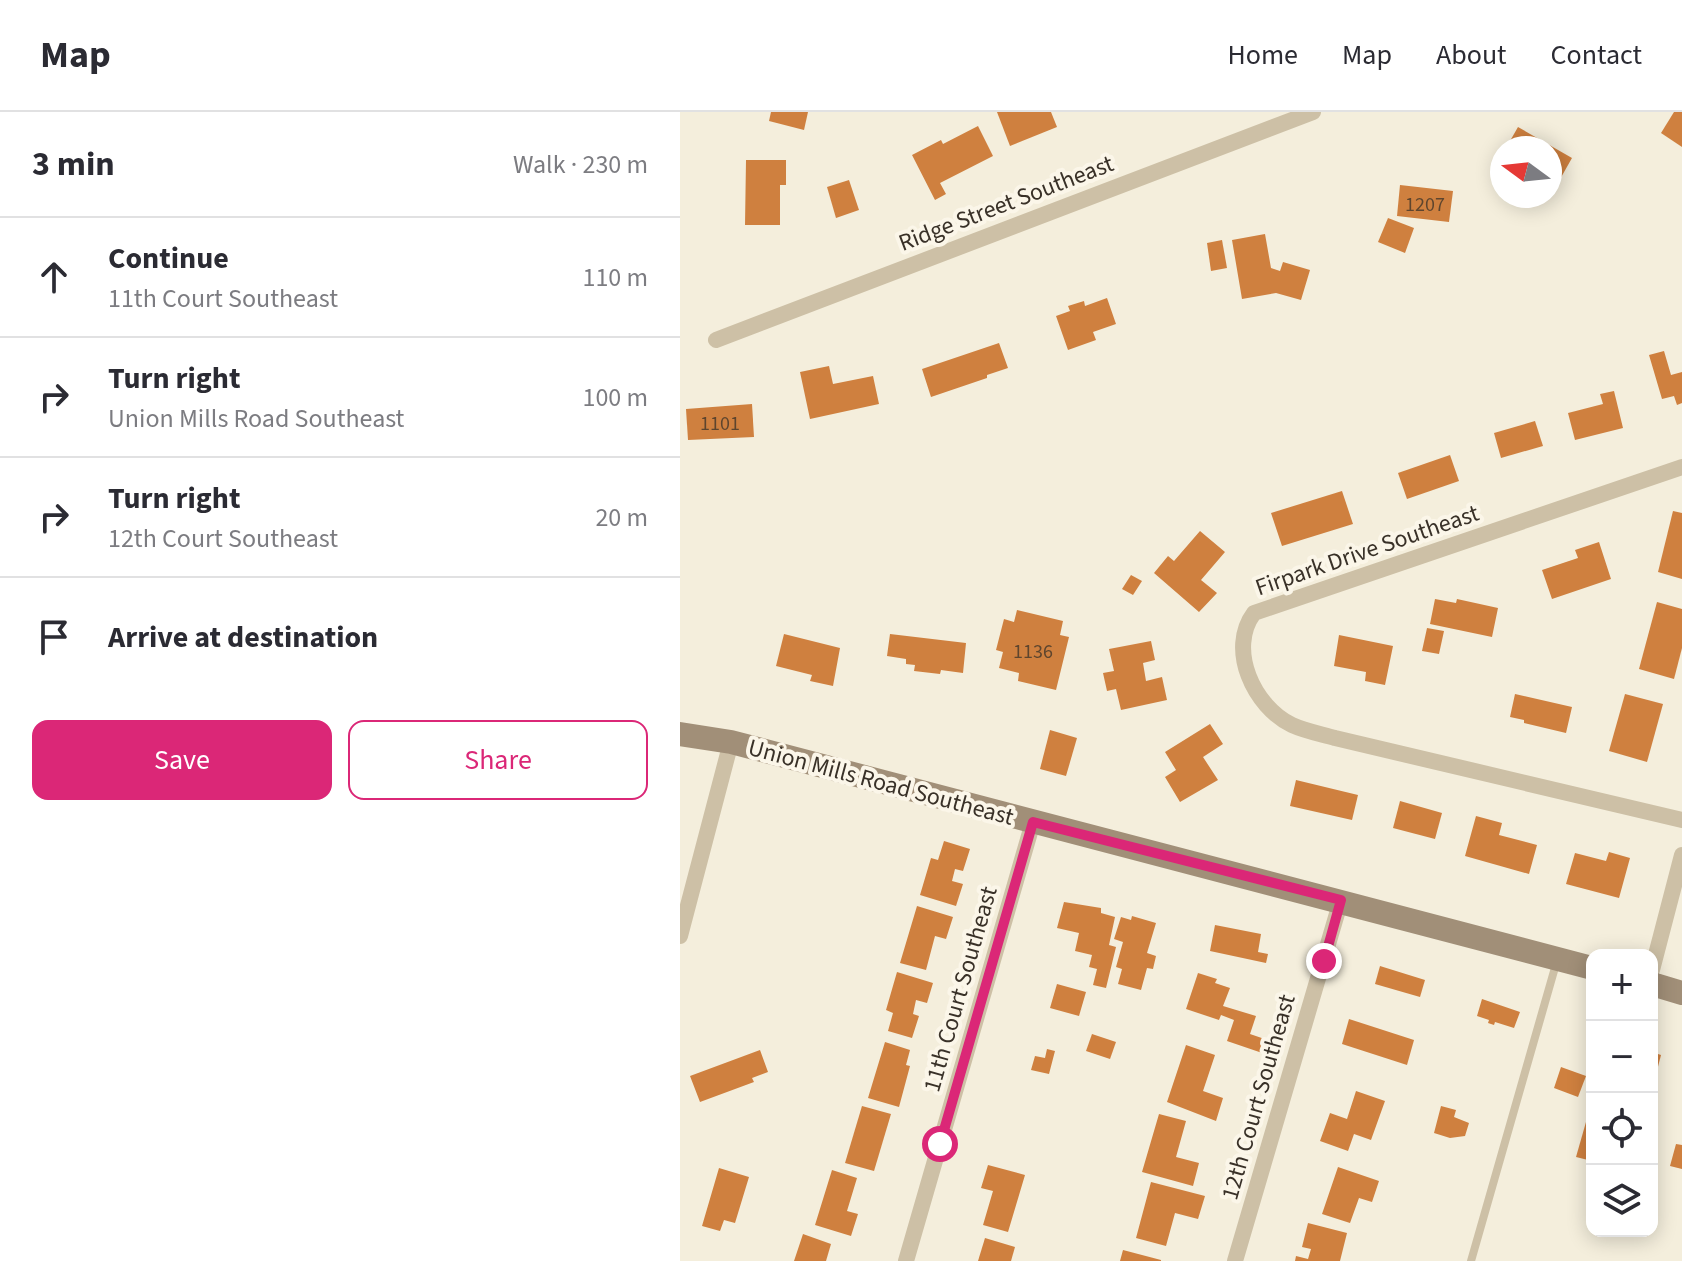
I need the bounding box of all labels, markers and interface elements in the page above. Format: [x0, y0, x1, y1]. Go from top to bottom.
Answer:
text: Map [40, 28, 111, 82]
text: Home [1227, 35, 1298, 75]
text: Map [1342, 35, 1392, 75]
text: About [1436, 35, 1507, 75]
text: Contact [1551, 35, 1642, 75]
north arrow [1490, 136, 1562, 208]
text: 3 min [32, 140, 115, 189]
text: Walk · 230 m [513, 146, 648, 183]
street label: Ridge Street Southeast [894, 146, 1119, 261]
house number: 1207 [1405, 191, 1445, 219]
text: Continue [108, 237, 229, 280]
icon: ahead [32, 255, 76, 299]
text: 110 m [582, 259, 648, 296]
text: 11th Court Southeast [108, 280, 338, 317]
text: Turn right [108, 357, 240, 400]
icon: right [32, 375, 76, 419]
text: 100 m [582, 379, 648, 416]
text: Union Mills Road Southeast [108, 400, 404, 437]
house number: 1101 [700, 410, 740, 438]
text: Turn right [108, 477, 240, 520]
icon: right [32, 495, 76, 539]
street label: Firpark Drive Southeast [1251, 496, 1484, 605]
text: 20 m [595, 499, 648, 536]
text: 12th Court Southeast [108, 520, 338, 557]
icon: arrive [32, 615, 76, 659]
text: Arrive at destination [108, 616, 378, 659]
house number: 1136 [1013, 638, 1053, 666]
button: Save [32, 720, 332, 800]
button: Share [348, 720, 648, 800]
street label: Union Mills Road Southeast [744, 730, 1018, 835]
street label: 11th Court Southeast [914, 882, 1007, 1096]
route end [1306, 943, 1342, 979]
map controls [1586, 949, 1658, 1237]
button: + [1586, 949, 1658, 1021]
street label: 12th Court Southeast [1212, 990, 1305, 1204]
button: − [1586, 1021, 1658, 1093]
button: locate [1586, 1093, 1658, 1165]
route start [922, 1126, 958, 1162]
button: layers [1586, 1165, 1658, 1237]

